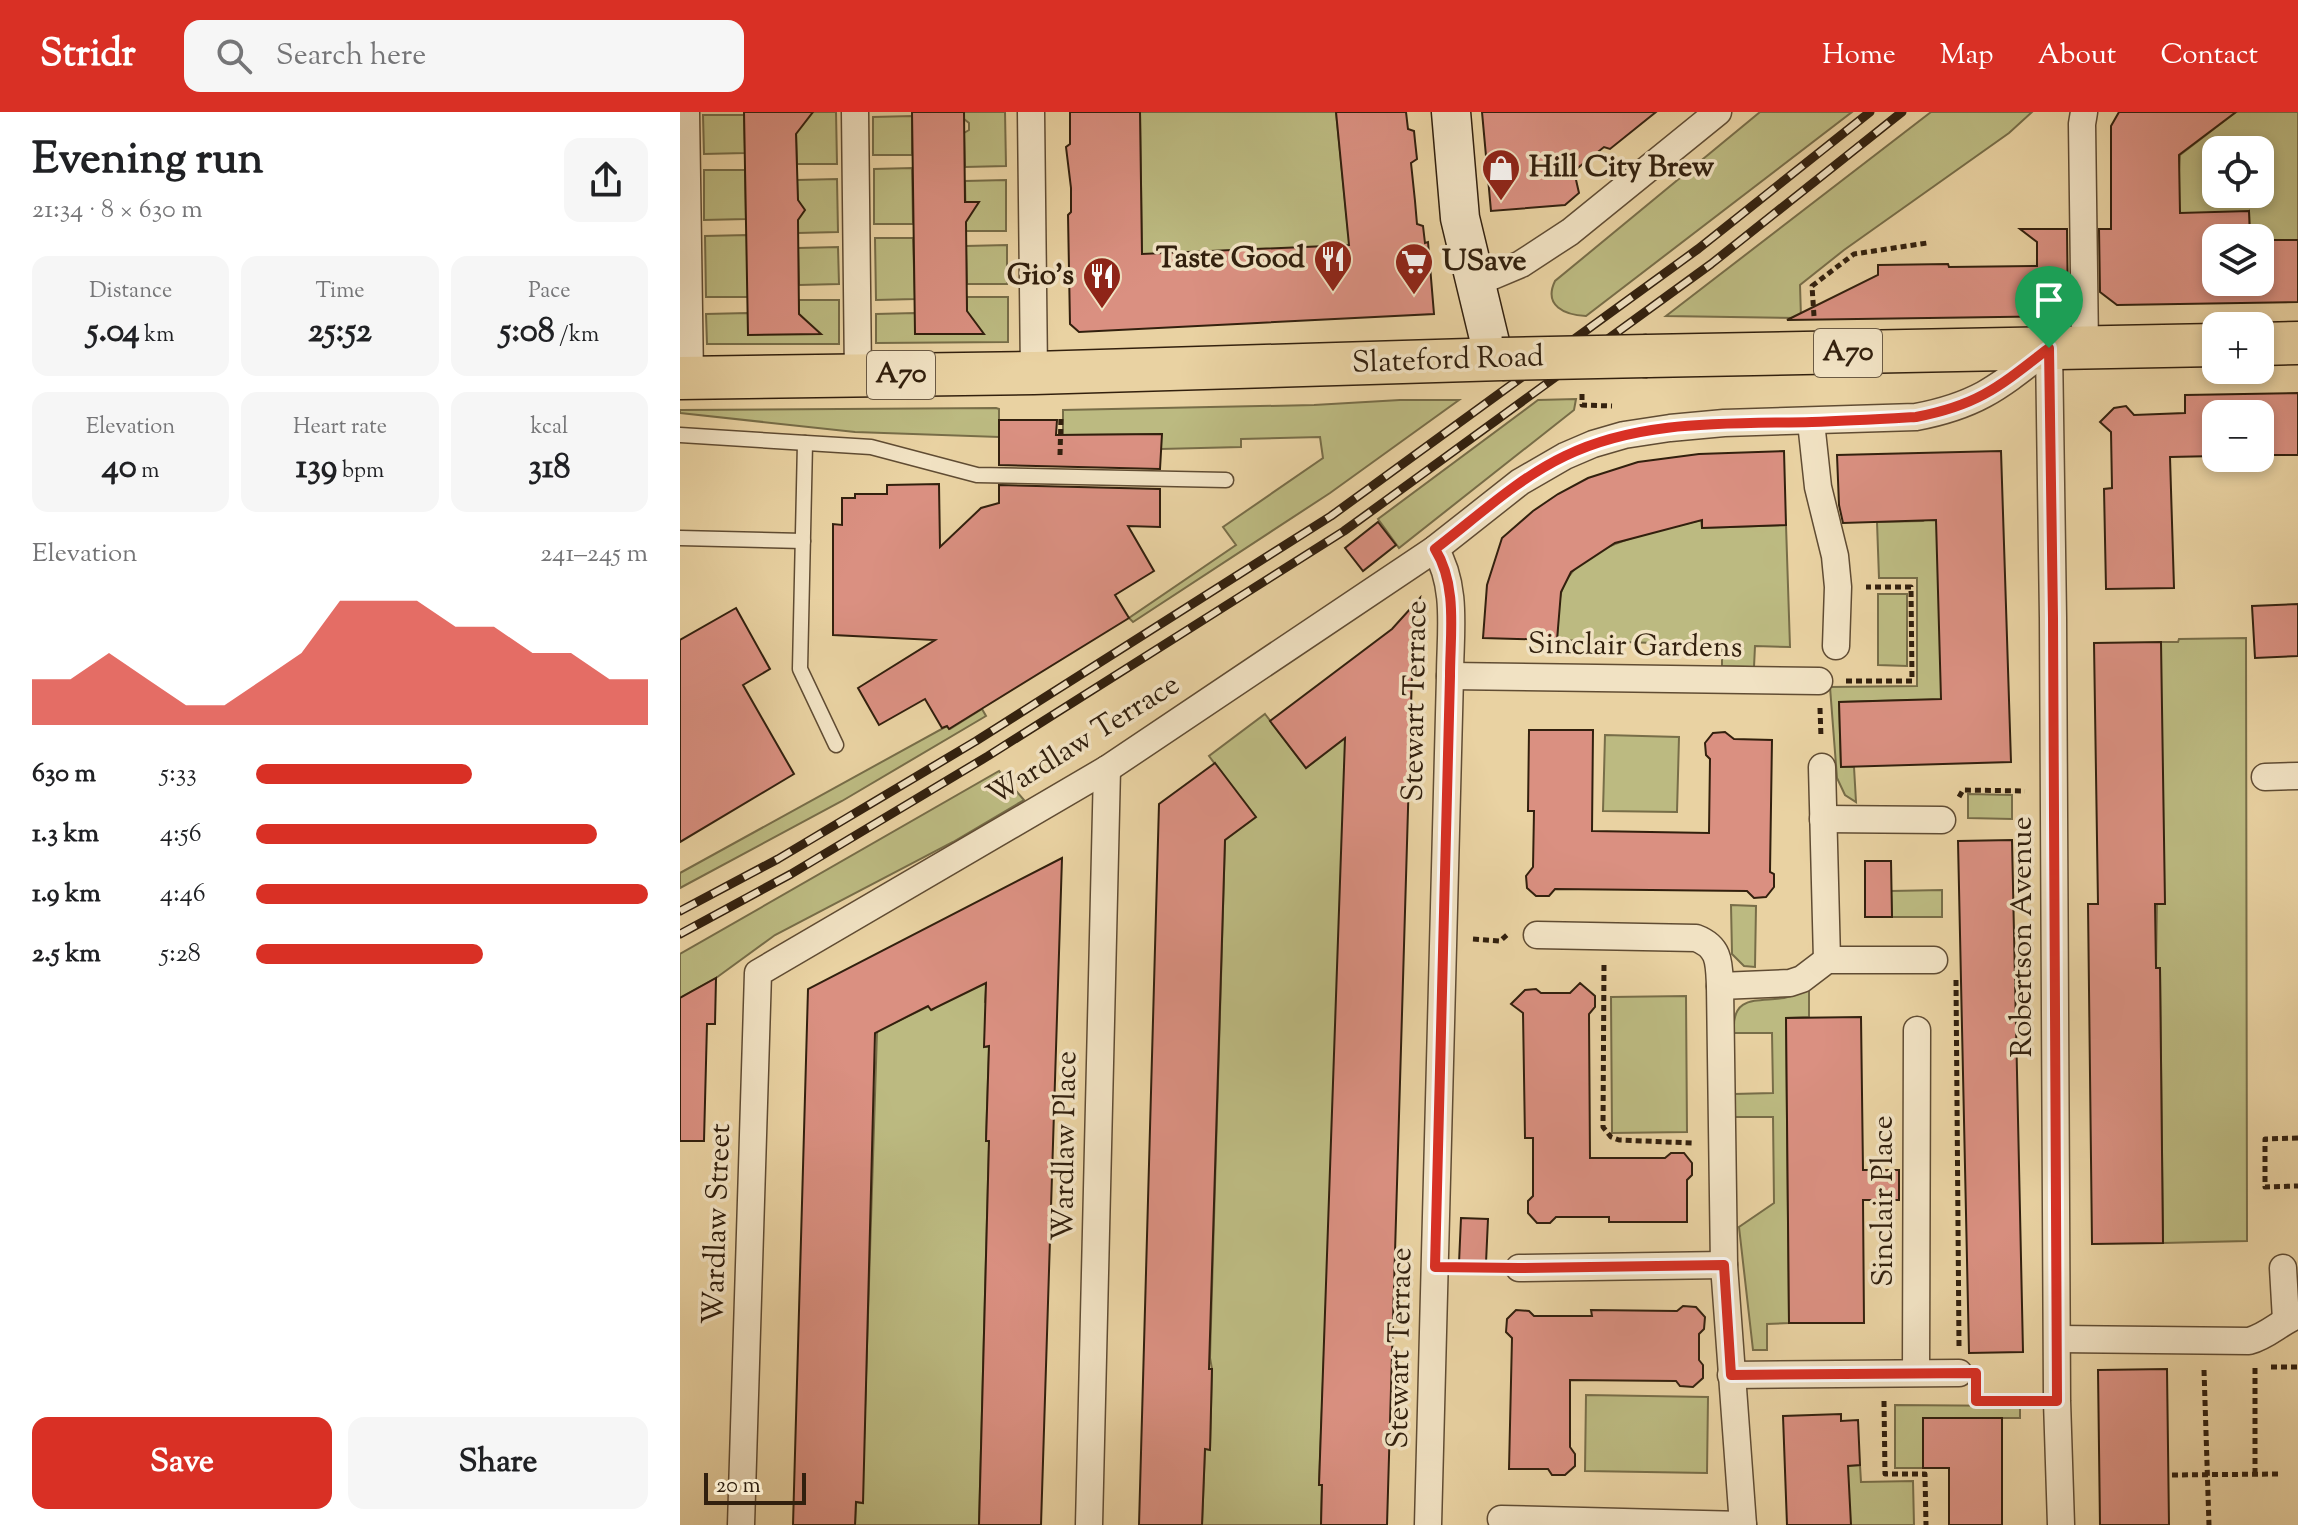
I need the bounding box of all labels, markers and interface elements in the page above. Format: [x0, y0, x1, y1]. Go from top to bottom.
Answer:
search box [184, 20, 744, 92]
text: Stridr [40, 29, 136, 83]
icon: search [212, 34, 256, 78]
text: Search here [276, 35, 426, 78]
text: Home [1822, 36, 1896, 76]
text: Map [1940, 36, 1994, 76]
text: About [2038, 36, 2116, 76]
text: Contact [2160, 36, 2258, 76]
text: Evening run [32, 130, 264, 193]
map controls [2202, 136, 2274, 472]
button: locate [2202, 136, 2274, 208]
button: share [564, 138, 648, 222]
shop icon: Hill City Brew [1480, 147, 1522, 202]
place label: Hill City Brew [1529, 147, 1715, 190]
text: 21:34 · 8 × 630 m [32, 192, 203, 229]
button: layers [2202, 224, 2274, 296]
place label: Taste Good [1156, 238, 1305, 281]
restaurant icon: Taste Good [1312, 238, 1354, 293]
supermarket icon: USave [1393, 241, 1435, 296]
place label: USave [1442, 241, 1527, 284]
place label: Gio’s [1007, 255, 1074, 298]
restaurant icon: Gio’s [1081, 255, 1123, 310]
pin [2015, 266, 2083, 348]
text: Distance [89, 276, 172, 308]
text: Time [316, 276, 364, 308]
text: Pace [528, 276, 570, 308]
icon: arrive [2027, 278, 2071, 322]
text: 5.04 [87, 308, 140, 357]
text: 25:52 [308, 308, 372, 357]
text: 5:08 [500, 308, 555, 357]
button: + [2202, 312, 2274, 384]
text: km [140, 320, 174, 352]
text: /km [555, 320, 599, 352]
road number: A70 [1814, 329, 1882, 377]
street label: Slateford Road [1351, 336, 1545, 386]
road number: A70 [867, 351, 935, 399]
button: − [2202, 400, 2274, 472]
text: Elevation [86, 412, 175, 444]
text: Heart rate [293, 412, 387, 444]
text: kcal [530, 412, 568, 444]
text: 40 [102, 444, 137, 493]
text: 139 [296, 444, 337, 493]
text: 318 [528, 444, 570, 493]
text: m [137, 456, 160, 488]
text: bpm [337, 456, 384, 488]
text: Elevation [32, 536, 137, 573]
text: 241–245 m [540, 536, 648, 573]
street label: Stewart Terrace [1393, 600, 1439, 802]
street label: Sinclair Gardens [1527, 624, 1743, 670]
street label: Wardlaw Terrace [979, 665, 1189, 817]
text: 630 m [32, 756, 96, 793]
text: 5:33 [160, 756, 197, 793]
text: 1.3 km [32, 816, 99, 853]
text: 4:56 [160, 816, 202, 853]
street label: Robertson Avenue [2002, 816, 2045, 1058]
text: 1.9 km [32, 876, 101, 913]
text: 4:46 [160, 876, 206, 913]
text: 2.5 km [32, 936, 101, 973]
text: 5:28 [160, 936, 201, 973]
street label: Wardlaw Place [1043, 1051, 1089, 1241]
street label: Sinclair Place [1863, 1115, 1906, 1287]
street label: Wardlaw Street [693, 1123, 743, 1325]
street label: Stewart Terrace [1378, 1247, 1424, 1449]
button: Save [32, 1417, 332, 1509]
button: Share [348, 1417, 648, 1509]
scale bar [704, 1469, 806, 1505]
text: 20 m [716, 1471, 761, 1503]

